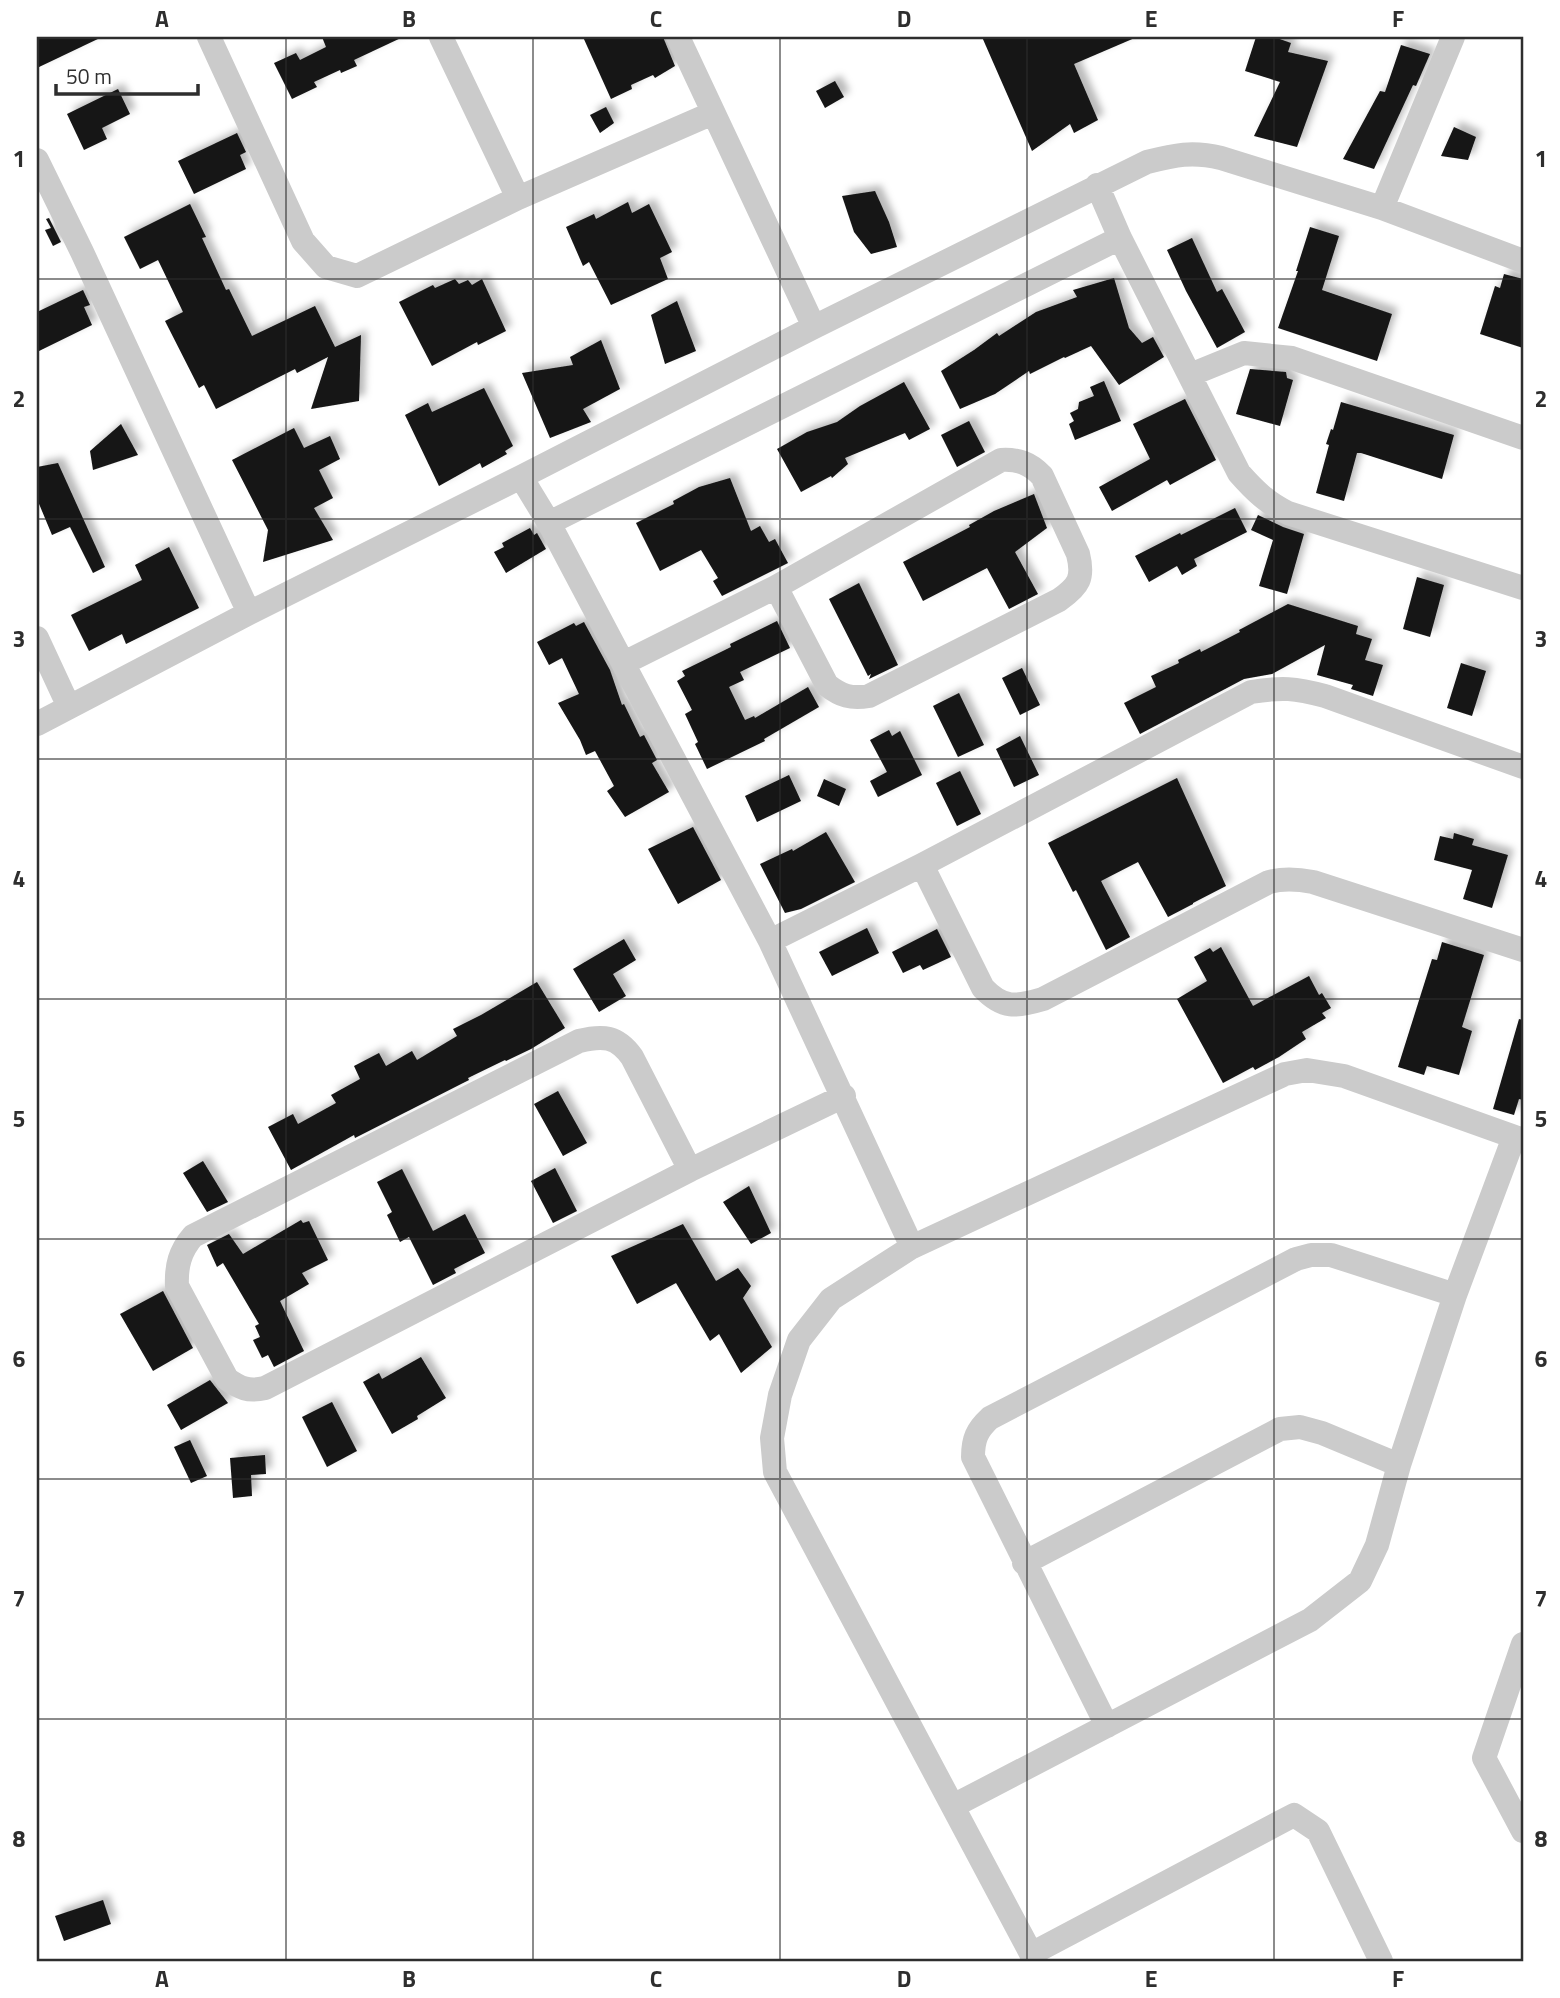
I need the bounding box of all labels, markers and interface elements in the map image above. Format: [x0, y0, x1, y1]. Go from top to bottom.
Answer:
text: A [155, 1, 169, 36]
text: B [402, 1, 416, 36]
text: C [650, 1, 662, 36]
text: D [897, 1, 911, 36]
text: E [1145, 1, 1157, 36]
text: F [1392, 1, 1404, 36]
scale bar [56, 52, 198, 96]
text: 50 m [66, 60, 112, 92]
text: 1 [13, 141, 25, 176]
text: 1 [1535, 141, 1547, 176]
text: 2 [13, 381, 25, 416]
text: 2 [1535, 381, 1547, 416]
text: 3 [13, 621, 25, 656]
text: 3 [1535, 621, 1547, 656]
text: 4 [13, 861, 25, 896]
text: 4 [1535, 861, 1547, 896]
text: 5 [13, 1101, 25, 1136]
text: 5 [1535, 1101, 1547, 1136]
text: 6 [13, 1341, 26, 1376]
text: 6 [1535, 1341, 1548, 1376]
text: 7 [13, 1581, 25, 1616]
text: 7 [1535, 1581, 1547, 1616]
text: 8 [13, 1821, 26, 1856]
text: 8 [1535, 1821, 1548, 1856]
text: A [155, 1961, 169, 1996]
text: B [402, 1961, 416, 1996]
text: C [650, 1961, 662, 1996]
text: D [897, 1961, 911, 1996]
text: E [1145, 1961, 1157, 1996]
text: F [1392, 1961, 1404, 1996]

